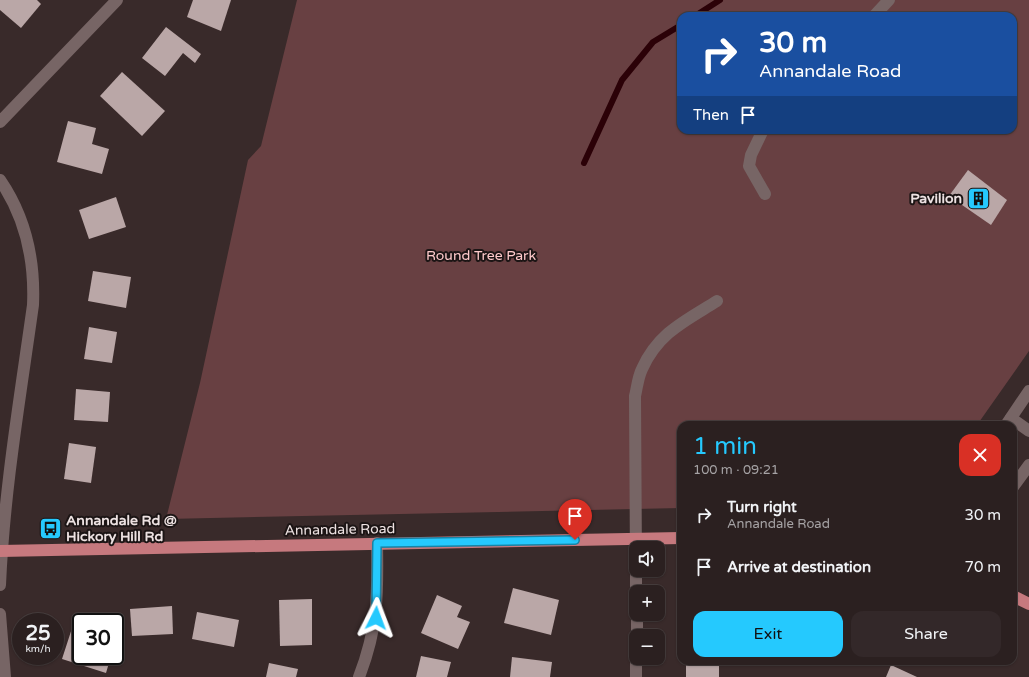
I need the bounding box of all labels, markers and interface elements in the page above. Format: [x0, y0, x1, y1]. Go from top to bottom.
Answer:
text: 30 m [759, 26, 827, 60]
icon: right [693, 28, 745, 80]
text: Annandale Road [759, 60, 901, 82]
icon: arrive [737, 104, 759, 126]
text: Then [693, 106, 729, 124]
building icon: Pavilion [965, 185, 991, 211]
place label: Pavilion [910, 190, 962, 207]
park label: Round Tree Park [426, 247, 536, 264]
text: 1 min [693, 432, 757, 461]
button: close [959, 434, 1001, 476]
text: 100 m · 09:21 [693, 462, 779, 478]
text: Turn right [727, 498, 797, 516]
pin [558, 499, 592, 540]
icon: right [693, 504, 715, 526]
icon: arrive [564, 505, 586, 527]
text: 30 m [964, 506, 1001, 524]
place label: Annandale Rd @ Hickory Hill Rd [66, 512, 177, 545]
bus stop icon: Annandale Rd @ Hickory Hill Rd [38, 515, 64, 541]
text: Annandale Road [727, 516, 830, 532]
street label: Annandale Road [284, 520, 396, 539]
map controls [629, 541, 665, 665]
button: sound [629, 541, 665, 577]
icon: arrive [693, 556, 715, 578]
text: Arrive at destination [727, 558, 871, 576]
text: 70 m [964, 558, 1001, 576]
button: + [629, 585, 665, 621]
position arrow [355, 597, 397, 639]
button: Exit [693, 611, 843, 657]
button: Share [851, 611, 1001, 657]
speed limit sign: 30 [72, 613, 124, 665]
text: 25 [25, 622, 51, 646]
button: − [629, 629, 665, 665]
text: km/h [25, 643, 51, 655]

